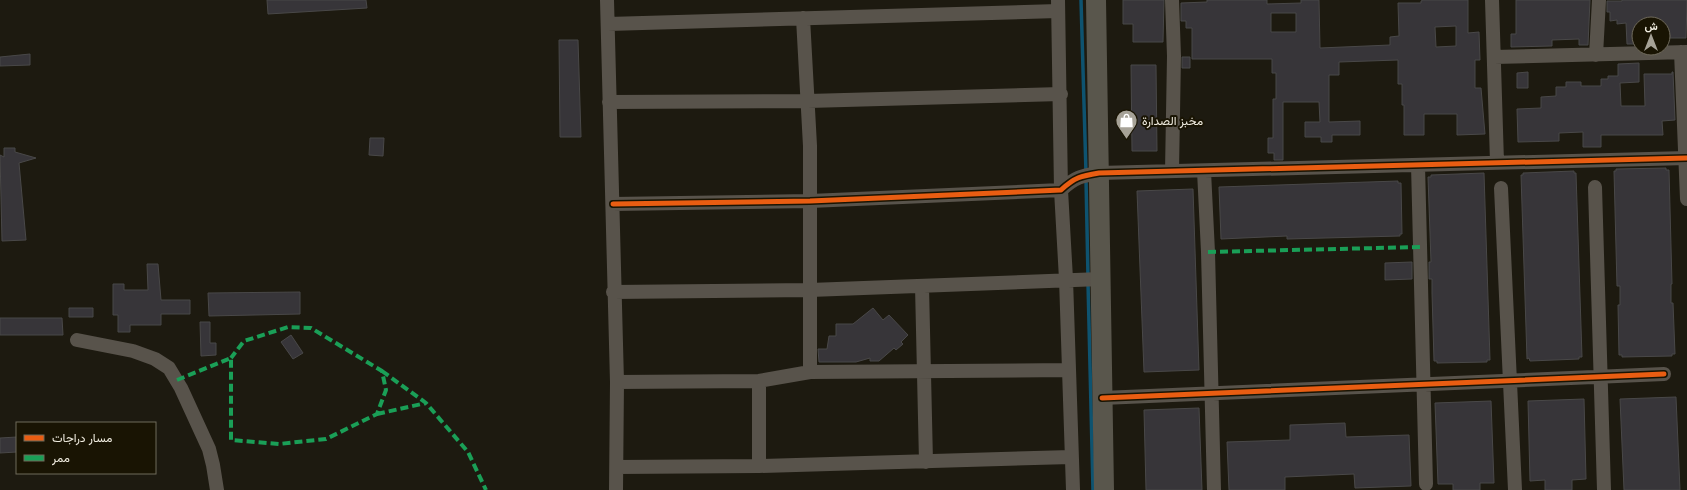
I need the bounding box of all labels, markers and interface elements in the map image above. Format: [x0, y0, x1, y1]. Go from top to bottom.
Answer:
north arrow [1631, 16, 1671, 56]
text: ش [1644, 19, 1658, 33]
shop icon: مخبز الصدارة [1113, 108, 1139, 141]
place label: مخبز الصدارة [1142, 113, 1203, 129]
legend [16, 422, 156, 474]
text: مسار دراجات [52, 430, 112, 446]
text: ممر [51, 450, 70, 466]

